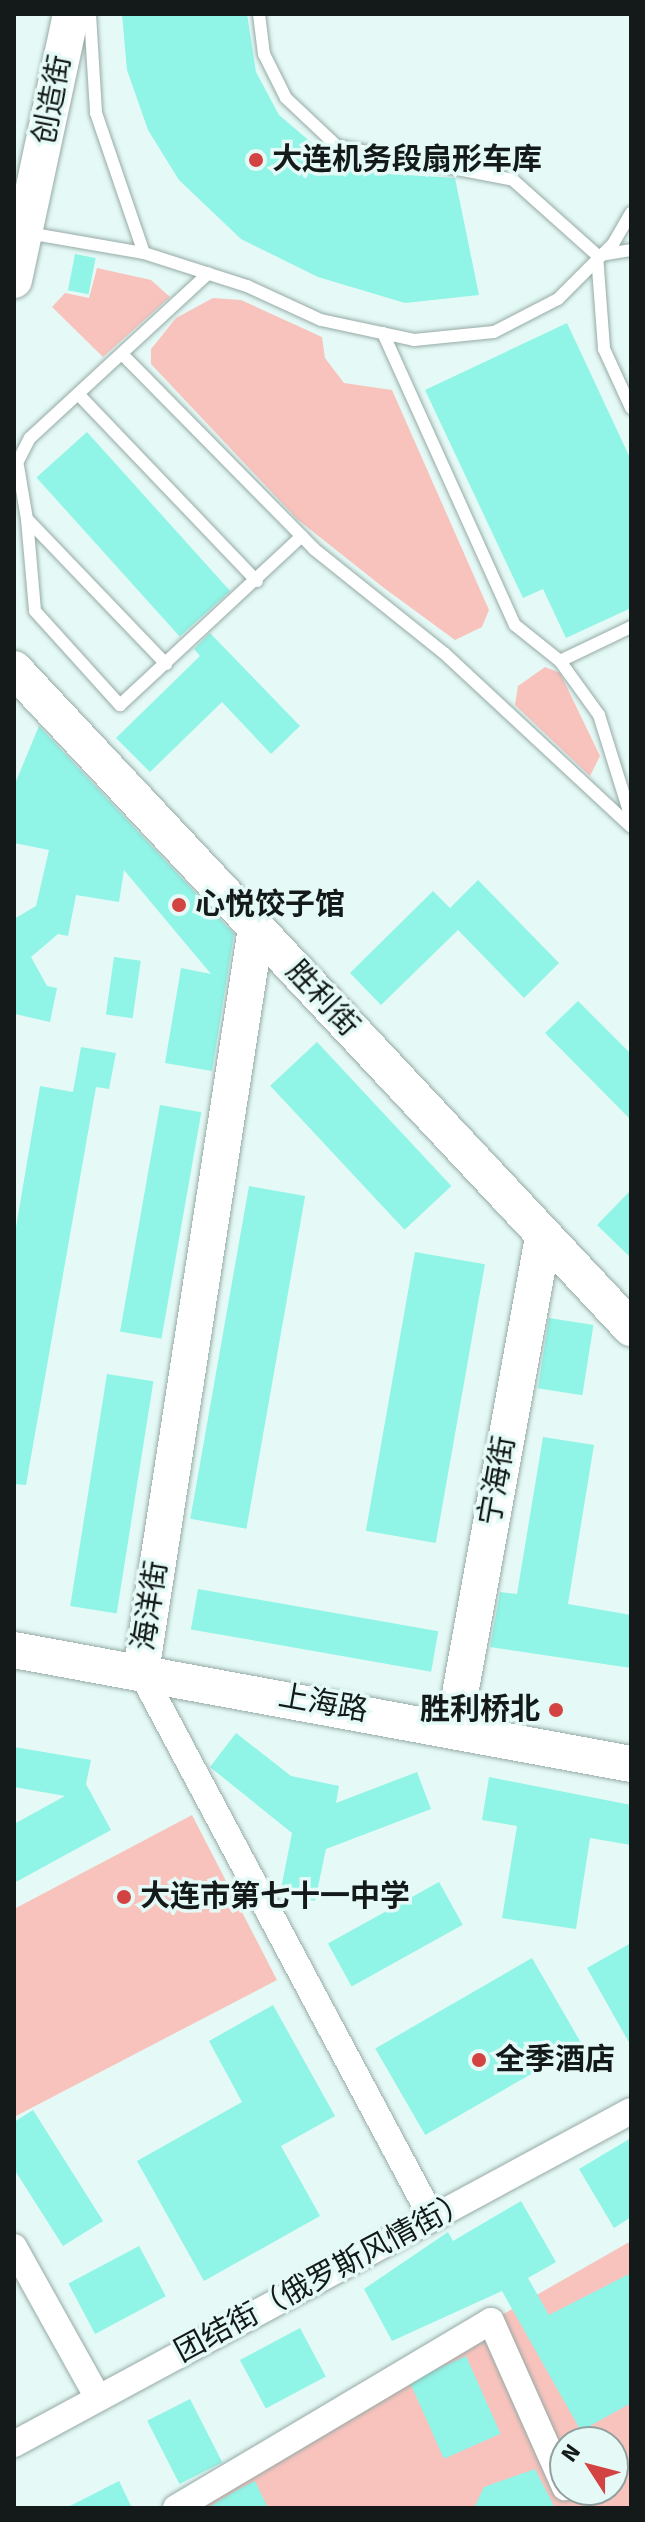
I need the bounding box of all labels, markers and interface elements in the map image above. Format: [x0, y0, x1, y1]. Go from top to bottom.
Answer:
street label: 创造街 [27, 52, 79, 148]
place label: 大连机务段扇形车库 [272, 142, 542, 178]
marker: 大连机务段扇形车库 [247, 151, 265, 169]
place label: 心悦饺子馆 [195, 887, 345, 923]
marker: 心悦饺子馆 [170, 896, 188, 914]
street label: 胜利街 [278, 954, 366, 1044]
street label: 宁海街 [472, 1434, 524, 1528]
street label: 海洋街 [126, 1559, 176, 1653]
street label: 上海路 [276, 1678, 370, 1730]
place label: 胜利桥北 [420, 1692, 540, 1728]
marker: 胜利桥北 [547, 1701, 565, 1719]
place label: 大连市第七十一中学 [140, 1879, 410, 1915]
marker: 大连市第七十一中学 [115, 1888, 133, 1906]
place label: 全季酒店 [495, 2042, 615, 2078]
marker: 全季酒店 [470, 2051, 488, 2069]
street label: 团结街（俄罗斯风情街） [169, 2184, 477, 2370]
north arrow [549, 2426, 629, 2506]
text: N [555, 2439, 586, 2467]

